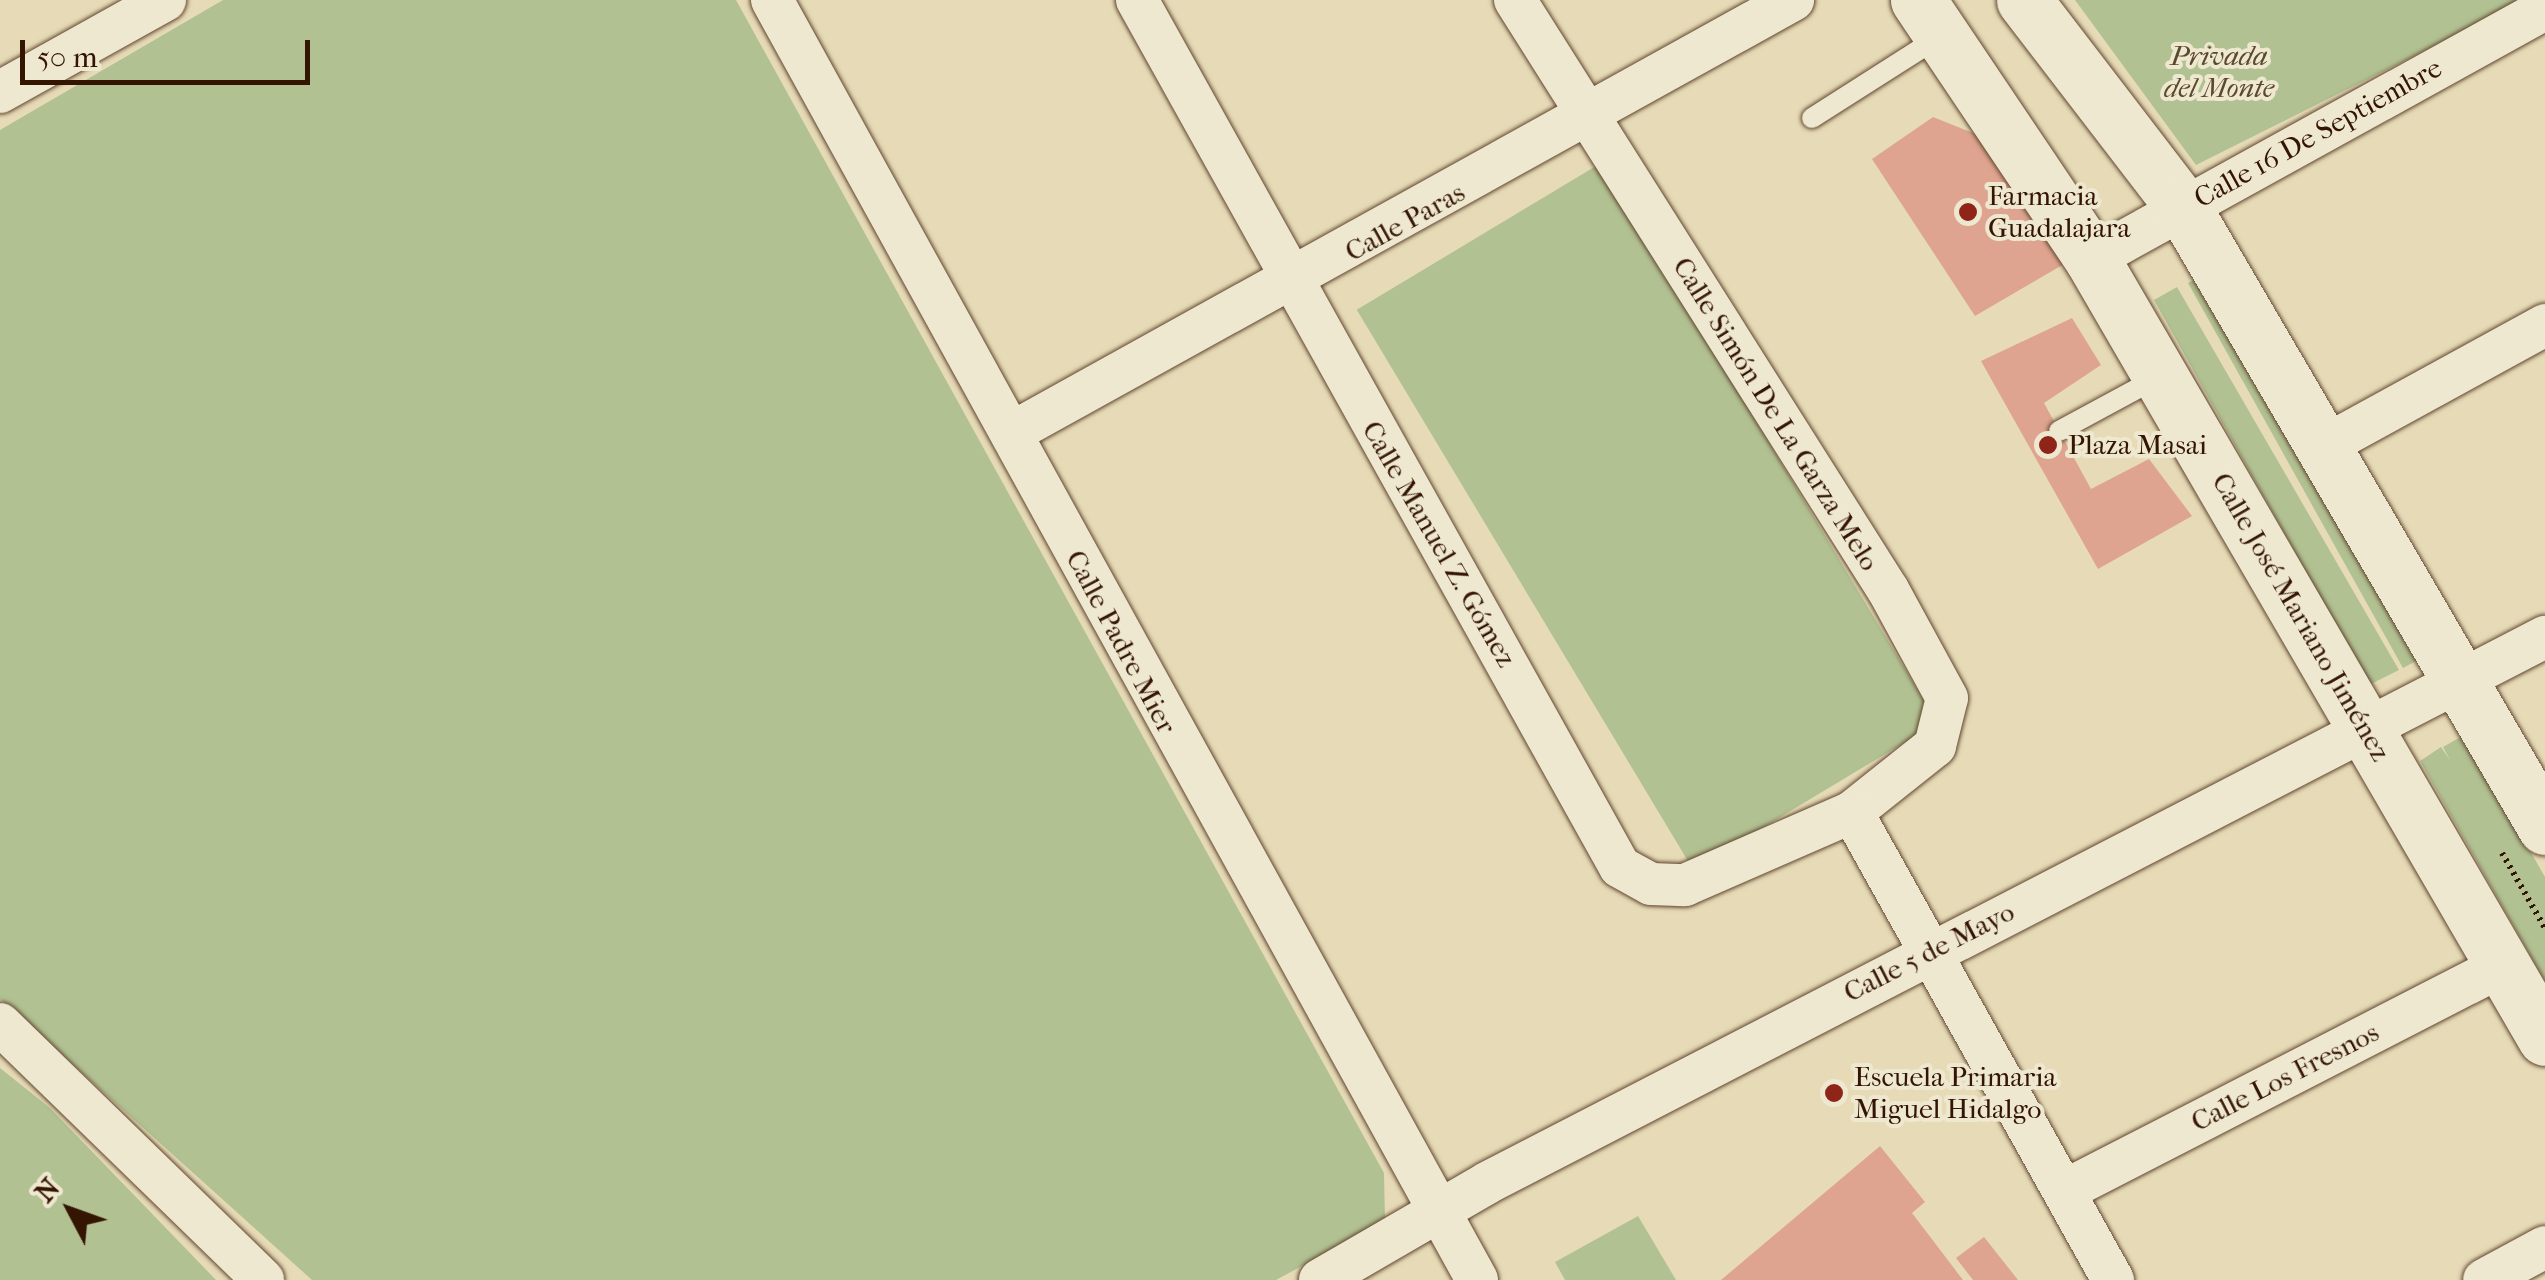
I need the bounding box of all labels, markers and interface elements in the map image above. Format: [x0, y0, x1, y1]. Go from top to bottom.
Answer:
scale bar [25, 20, 315, 82]
park label: Privada del Monte [2164, 39, 2274, 105]
text: 50 m [37, 40, 98, 75]
street label: Calle 16 De Septiembre [2188, 51, 2448, 215]
street label: Calle Paras [1339, 175, 1471, 269]
place label: Farmacia Guadalajara [1988, 179, 2130, 245]
marker: Farmacia Guadalajara [1957, 201, 1979, 223]
street label: Calle Simón De La Garza Melo [1666, 251, 1886, 577]
street label: Calle Manuel Z. Gómez [1355, 415, 1523, 673]
place label: Plaza Masai [2068, 428, 2207, 462]
marker: Plaza Masai [2037, 434, 2059, 456]
street label: Calle José Mariano Jiménez [2205, 467, 2397, 767]
street label: Calle Padre Mier [1059, 545, 1183, 739]
street label: Calle 5 de Mayo [1838, 895, 2020, 1009]
street label: Calle Los Fresnos [2186, 1015, 2384, 1139]
place label: Escuela Primaria Miguel Hidalgo [1854, 1060, 2056, 1126]
marker: Escuela Primaria Miguel Hidalgo [1823, 1082, 1845, 1104]
north arrow [20, 1160, 120, 1260]
text: N [28, 1171, 66, 1209]

